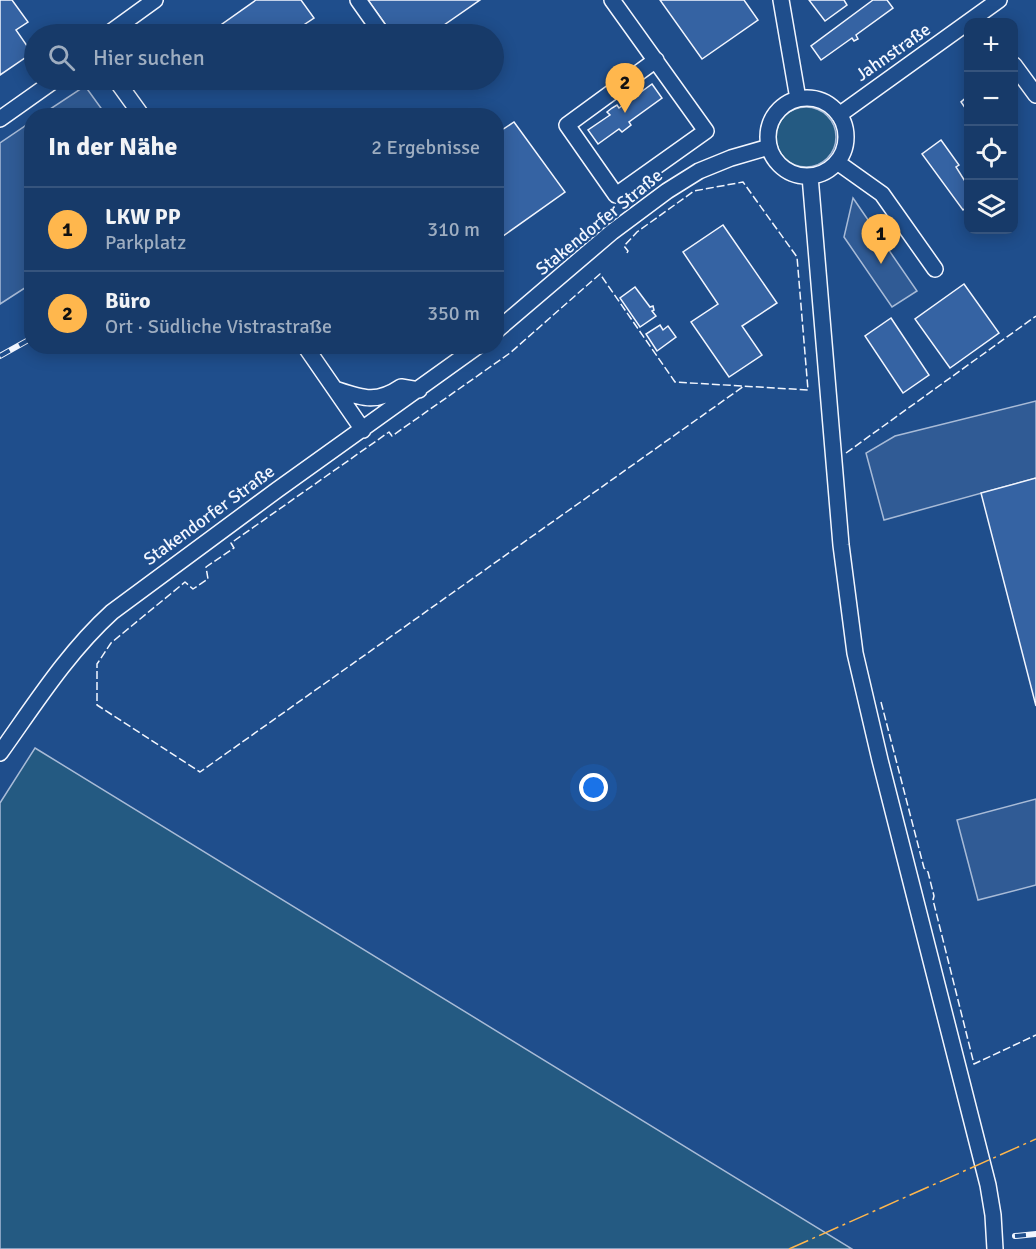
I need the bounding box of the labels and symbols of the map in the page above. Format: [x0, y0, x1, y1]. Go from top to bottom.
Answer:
street label: Jahnstraße [851, 18, 935, 86]
pin: 2 [606, 63, 644, 113]
street label: Stakendorfer Straße [531, 164, 667, 280]
pin: 1 [862, 214, 900, 264]
street label: Stakendorfer Straße [139, 460, 279, 570]
your location [579, 773, 608, 802]

